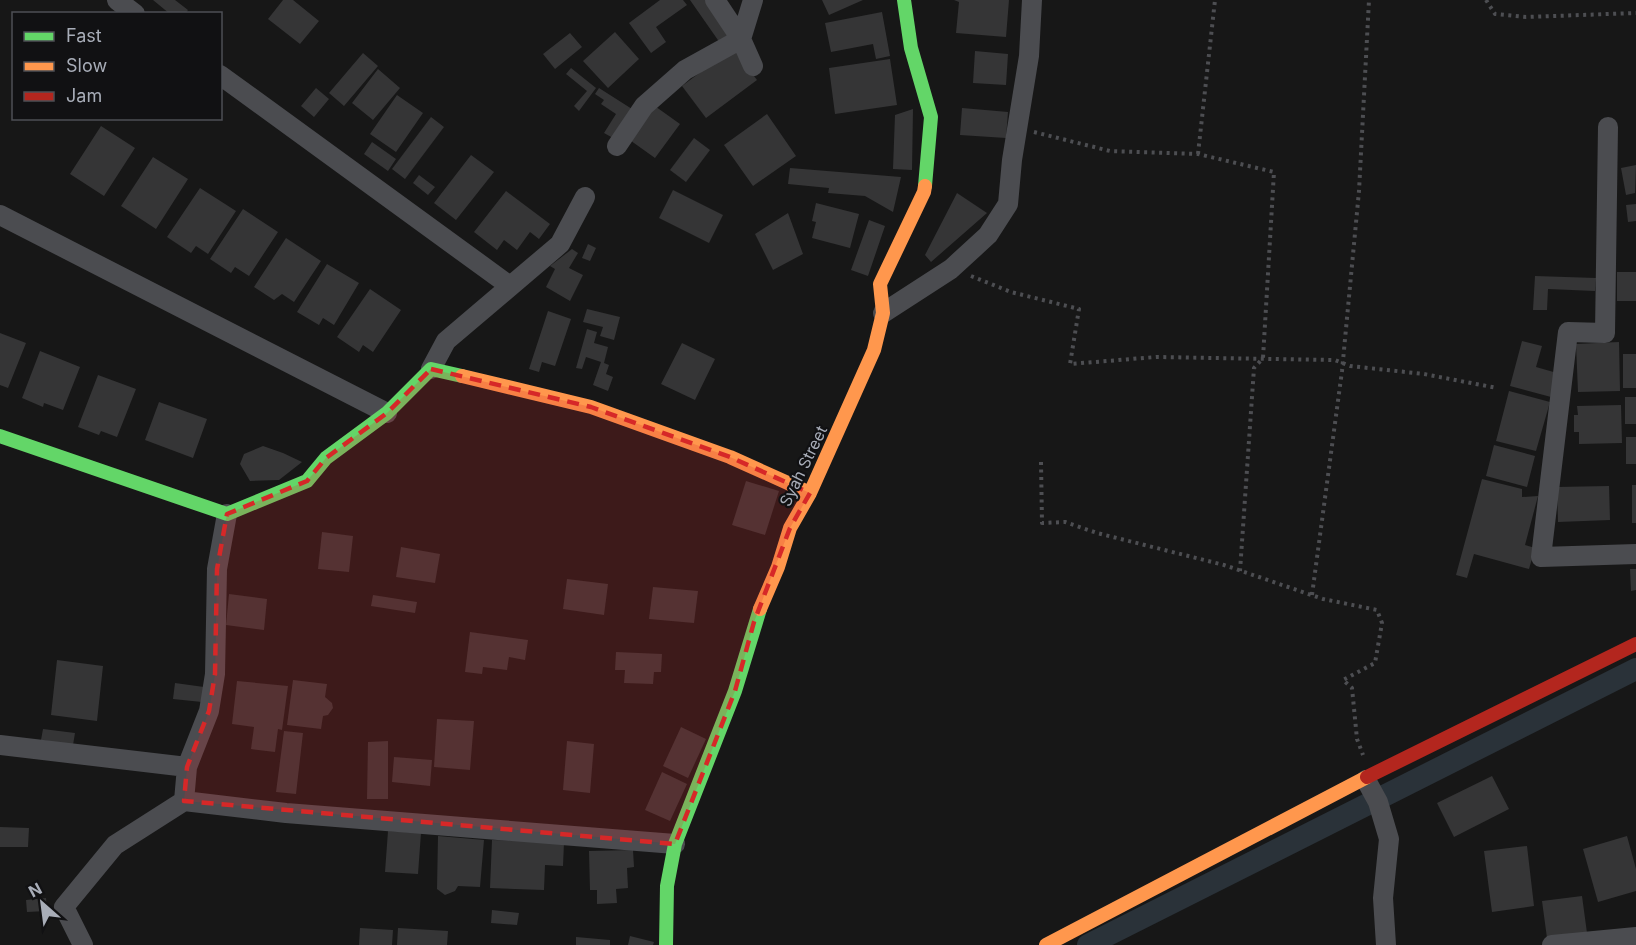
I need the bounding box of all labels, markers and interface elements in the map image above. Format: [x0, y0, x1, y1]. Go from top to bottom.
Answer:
legend [12, 12, 222, 120]
text: Fast [66, 25, 102, 46]
text: Slow [66, 55, 107, 76]
text: Jam [66, 85, 102, 106]
street label: Syah Street [775, 422, 831, 510]
north arrow [12, 873, 72, 933]
text: N [25, 878, 45, 901]

